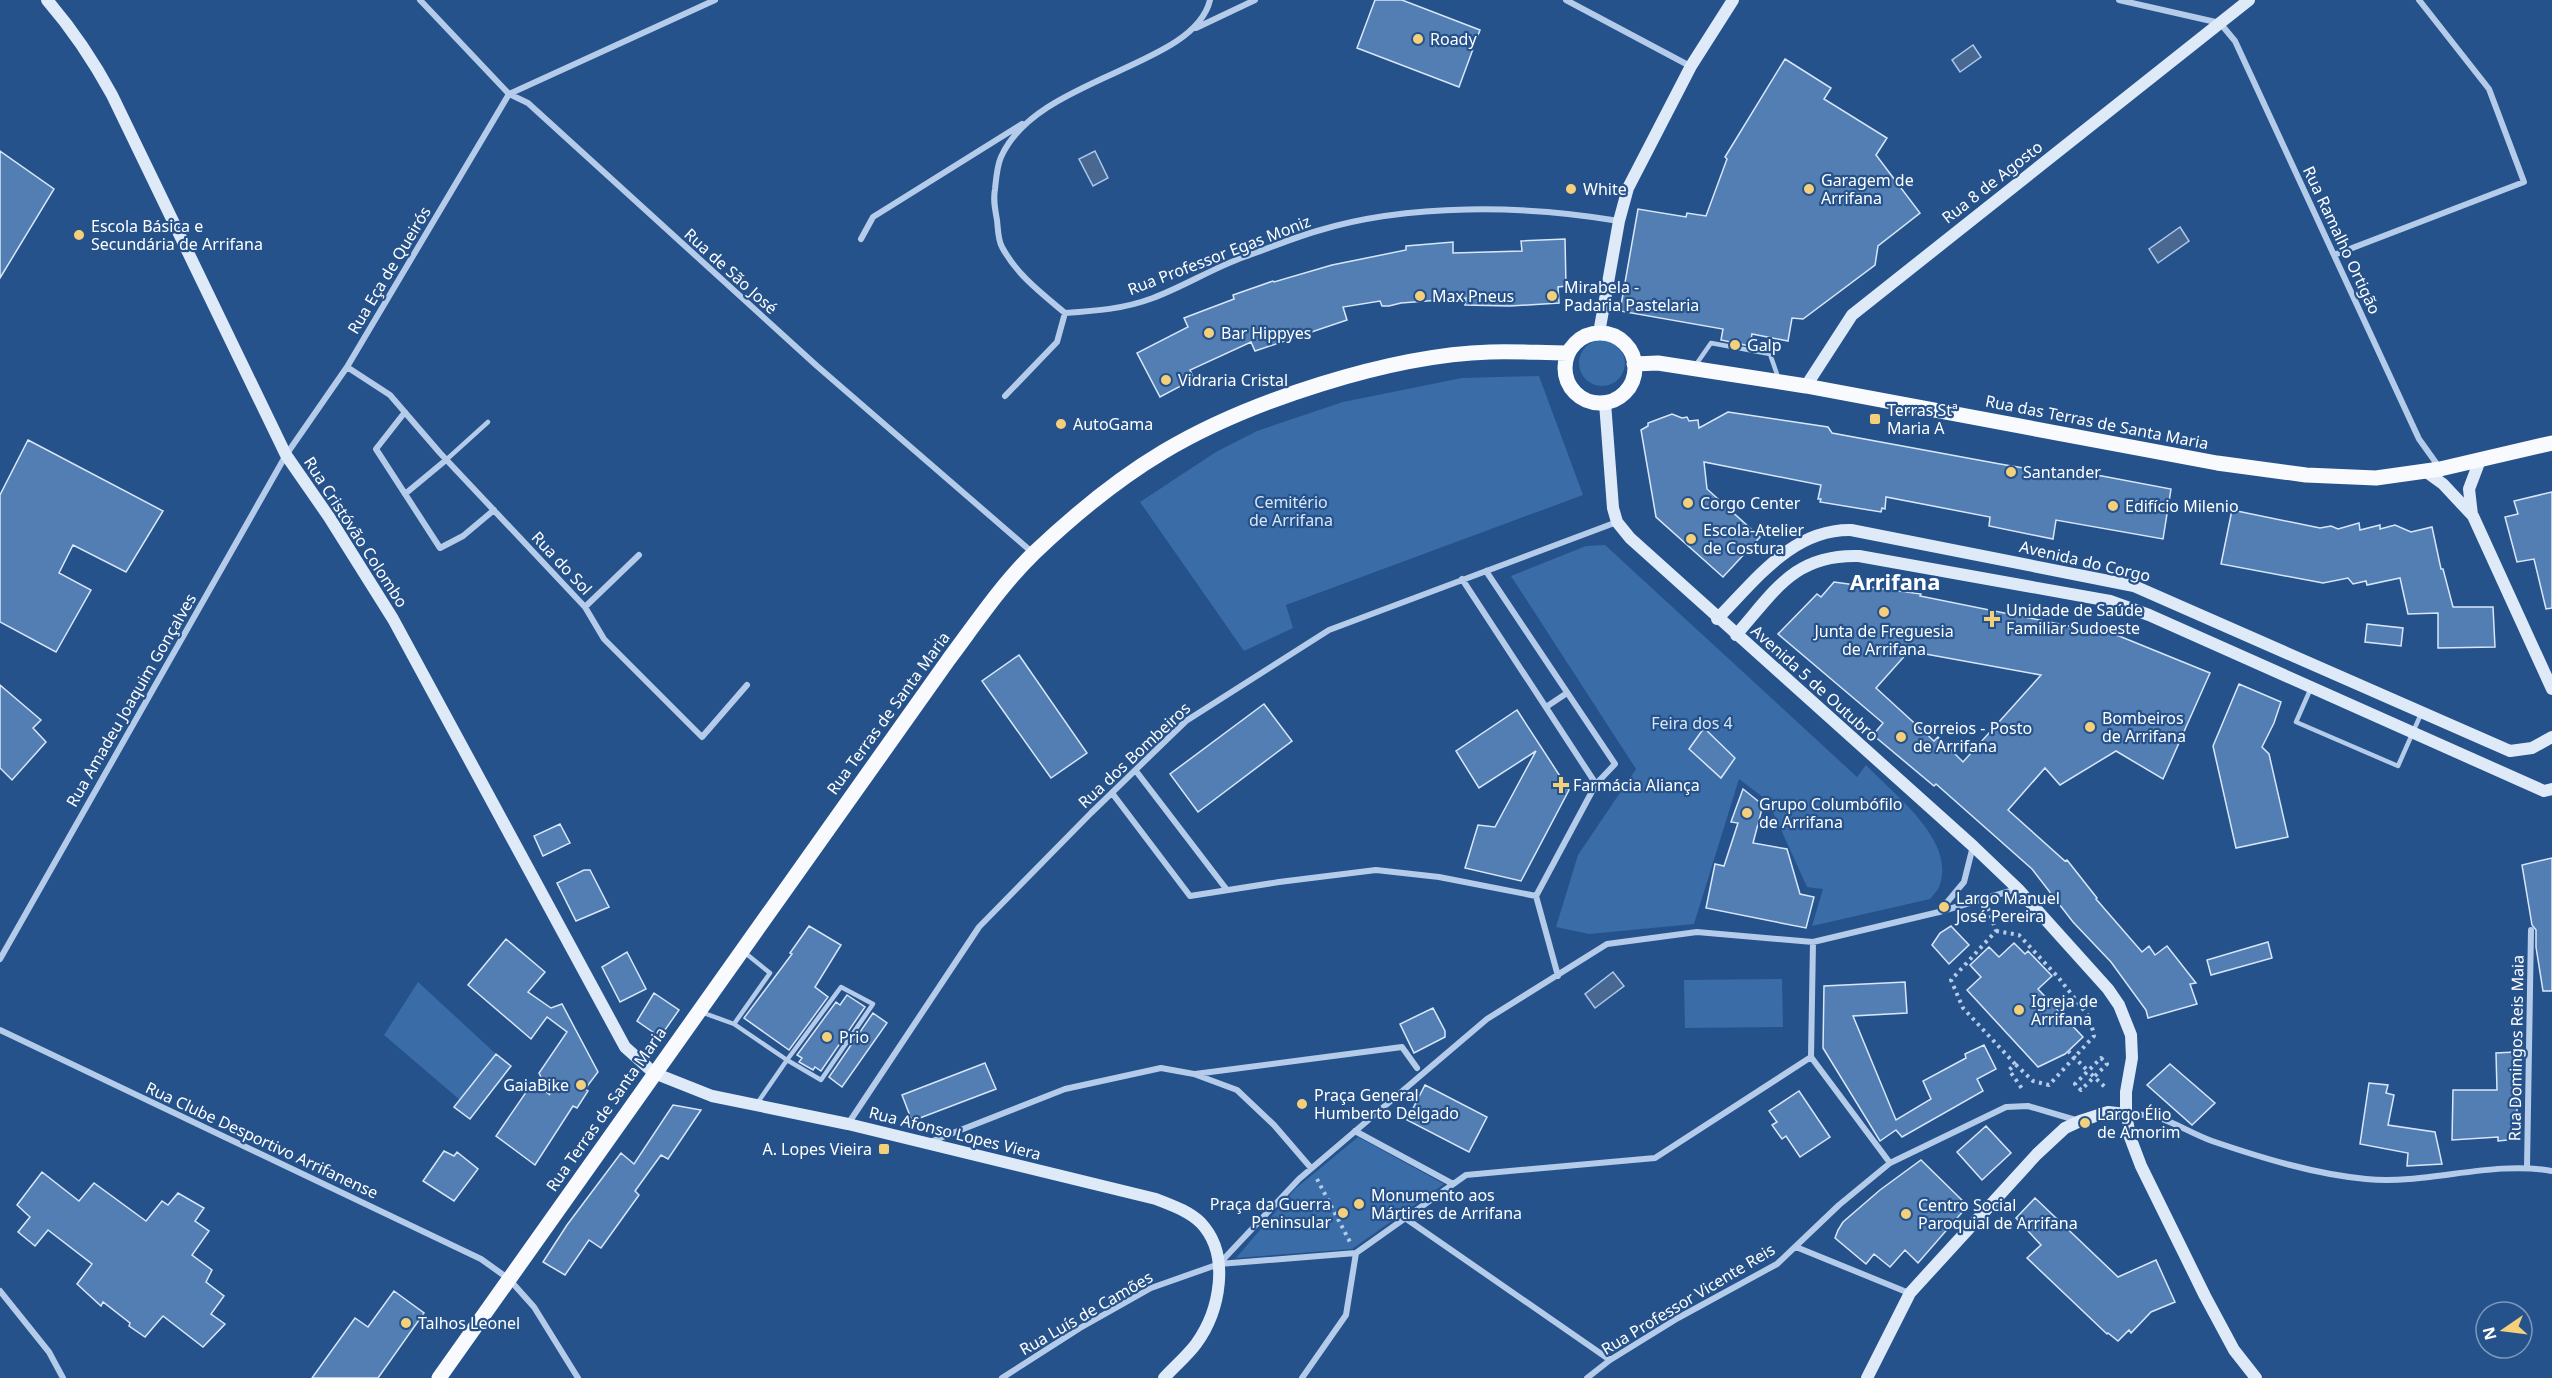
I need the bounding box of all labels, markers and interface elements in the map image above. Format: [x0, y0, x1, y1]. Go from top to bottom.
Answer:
place label: Roady [1430, 28, 1477, 50]
marker: Roady [1411, 32, 1425, 46]
street label: Rua 8 de Agosto [1937, 136, 2047, 228]
street label: Rua Ramalho Ortigão [2298, 162, 2386, 318]
place label: Garagem de Arrifana [1821, 169, 1914, 209]
place label: White [1583, 178, 1627, 200]
marker: White [1564, 182, 1578, 196]
marker: Garagem de Arrifana [1802, 182, 1816, 196]
street label: Rua Eça de Queirós [342, 202, 436, 338]
street label: Rua Professor Egas Moniz [1124, 210, 1314, 300]
place label: Escola Básica e Secundária de Arrifana [91, 215, 263, 255]
street label: Rua de São José [680, 223, 782, 319]
marker: Escola Básica e Secundária de Arrifana [72, 228, 86, 242]
place label: Mirabela - Padaria Pastelaria [1564, 276, 1699, 316]
place label: Max Pneus [1432, 285, 1514, 307]
marker: Max Pneus [1413, 289, 1427, 303]
marker: Mirabela - Padaria Pastelaria [1545, 289, 1559, 303]
place label: Bar Hippyes [1221, 322, 1311, 344]
marker: Bar Hippyes [1202, 326, 1216, 340]
place label: Galp [1747, 334, 1782, 356]
marker: Galp [1728, 338, 1742, 352]
place label: Vidraria Cristal [1178, 369, 1288, 391]
marker: Vidraria Cristal [1159, 373, 1173, 387]
street label: Rua das Terras de Santa Maria [1984, 390, 2210, 454]
place label: Terras Stª Maria A [1887, 399, 1958, 439]
marker: Terras Stª Maria A [1868, 412, 1882, 426]
place label: AutoGama [1073, 413, 1153, 435]
marker: AutoGama [1054, 417, 1068, 431]
street label: Rua Cristóvão Colombo [299, 452, 413, 612]
place label: Santander [2023, 461, 2101, 483]
marker: Santander [2004, 465, 2018, 479]
park label: Cemitério de Arrifana [1249, 491, 1333, 531]
place label: Corgo Center [1700, 492, 1801, 514]
place label: Edifício Milenio [2125, 495, 2239, 517]
marker: Corgo Center [1681, 496, 1695, 510]
marker: Edifício Milenio [2106, 499, 2120, 513]
place label: Escola-Atelier de Costura [1703, 519, 1804, 559]
street label: Rua do Sol [527, 527, 597, 599]
marker: Escola-Atelier de Costura [1684, 532, 1698, 546]
street label: Avenida do Corgo [2017, 535, 2153, 587]
district label: Arrifana [1850, 566, 1940, 596]
street label: Rua Amadeu Joaquim Gonçalves [61, 589, 201, 811]
place label: Unidade de Saúde Familiar Sudoeste [2006, 599, 2143, 639]
marker: Junta de Freguesia de Arrifana [1877, 605, 1891, 619]
marker: Unidade de Saúde Familiar Sudoeste [1983, 610, 2001, 628]
street label: Avenida 5 de Outubro [1746, 620, 1884, 746]
place label: Junta de Freguesia de Arrifana [1812, 620, 1954, 660]
street label: Rua Terras de Santa Maria [821, 627, 955, 799]
street label: Rua dos Bombeiros [1073, 697, 1195, 813]
place label: Bombeiros de Arrifana [2102, 707, 2186, 747]
park label: Feira dos 4 [1651, 712, 1733, 734]
place label: Correios - Posto de Arrifana [1913, 717, 2032, 757]
marker: Bombeiros de Arrifana [2083, 720, 2097, 734]
marker: Correios - Posto de Arrifana [1894, 730, 1908, 744]
place label: Farmácia Aliança [1573, 774, 1700, 796]
marker: Farmácia Aliança [1554, 778, 1568, 792]
place label: Grupo Columbófilo de Arrifana [1759, 793, 1903, 833]
marker: Grupo Columbófilo de Arrifana [1740, 806, 1754, 820]
place label: Largo Manuel José Pereira [1954, 887, 2060, 927]
marker: Largo Manuel José Pereira [1937, 900, 1951, 914]
street label: Rua Domingos Reis Maia [2503, 955, 2529, 1141]
place label: Igreja de Arrifana [2031, 990, 2098, 1030]
marker: Igreja de Arrifana [2012, 1003, 2026, 1017]
street label: Rua Terras de Santa Maria [541, 1022, 671, 1196]
place label: Prio [839, 1026, 869, 1048]
marker: Prio [820, 1030, 834, 1044]
place label: GaiaBike [503, 1074, 569, 1096]
street label: Rua Clube Desportivo Arrifanense [142, 1076, 382, 1204]
marker: GaiaBike [574, 1078, 588, 1092]
place label: Praça General Humberto Delgado [1314, 1084, 1459, 1124]
marker: Praça General Humberto Delgado [1295, 1097, 1309, 1111]
street label: Rua Afonso Lopes Viera [867, 1101, 1043, 1165]
place label: Largo Élio de Amorim [2097, 1103, 2181, 1143]
marker: Largo Élio de Amorim [2078, 1116, 2092, 1130]
place label: A. Lopes Vieira [762, 1138, 872, 1160]
marker: A. Lopes Vieira [877, 1142, 891, 1156]
place label: Monumento aos Mártires de Arrifana [1371, 1184, 1522, 1224]
place label: Praça da Guerra Peninsular [1210, 1193, 1331, 1233]
place label: Centro Social Paroquial de Arrifana [1918, 1194, 2078, 1234]
marker: Monumento aos Mártires de Arrifana [1352, 1197, 1366, 1211]
marker: Praça da Guerra Peninsular [1336, 1206, 1350, 1220]
marker: Centro Social Paroquial de Arrifana [1899, 1207, 1913, 1221]
street label: Rua Professor Vicente Reis [1597, 1238, 1779, 1360]
street label: Rua Luís de Camões [1015, 1266, 1157, 1360]
north arrow [2474, 1300, 2534, 1360]
place label: Talhos Leonel [418, 1312, 520, 1334]
marker: Talhos Leonel [399, 1316, 413, 1330]
text: N [2477, 1325, 2502, 1343]

